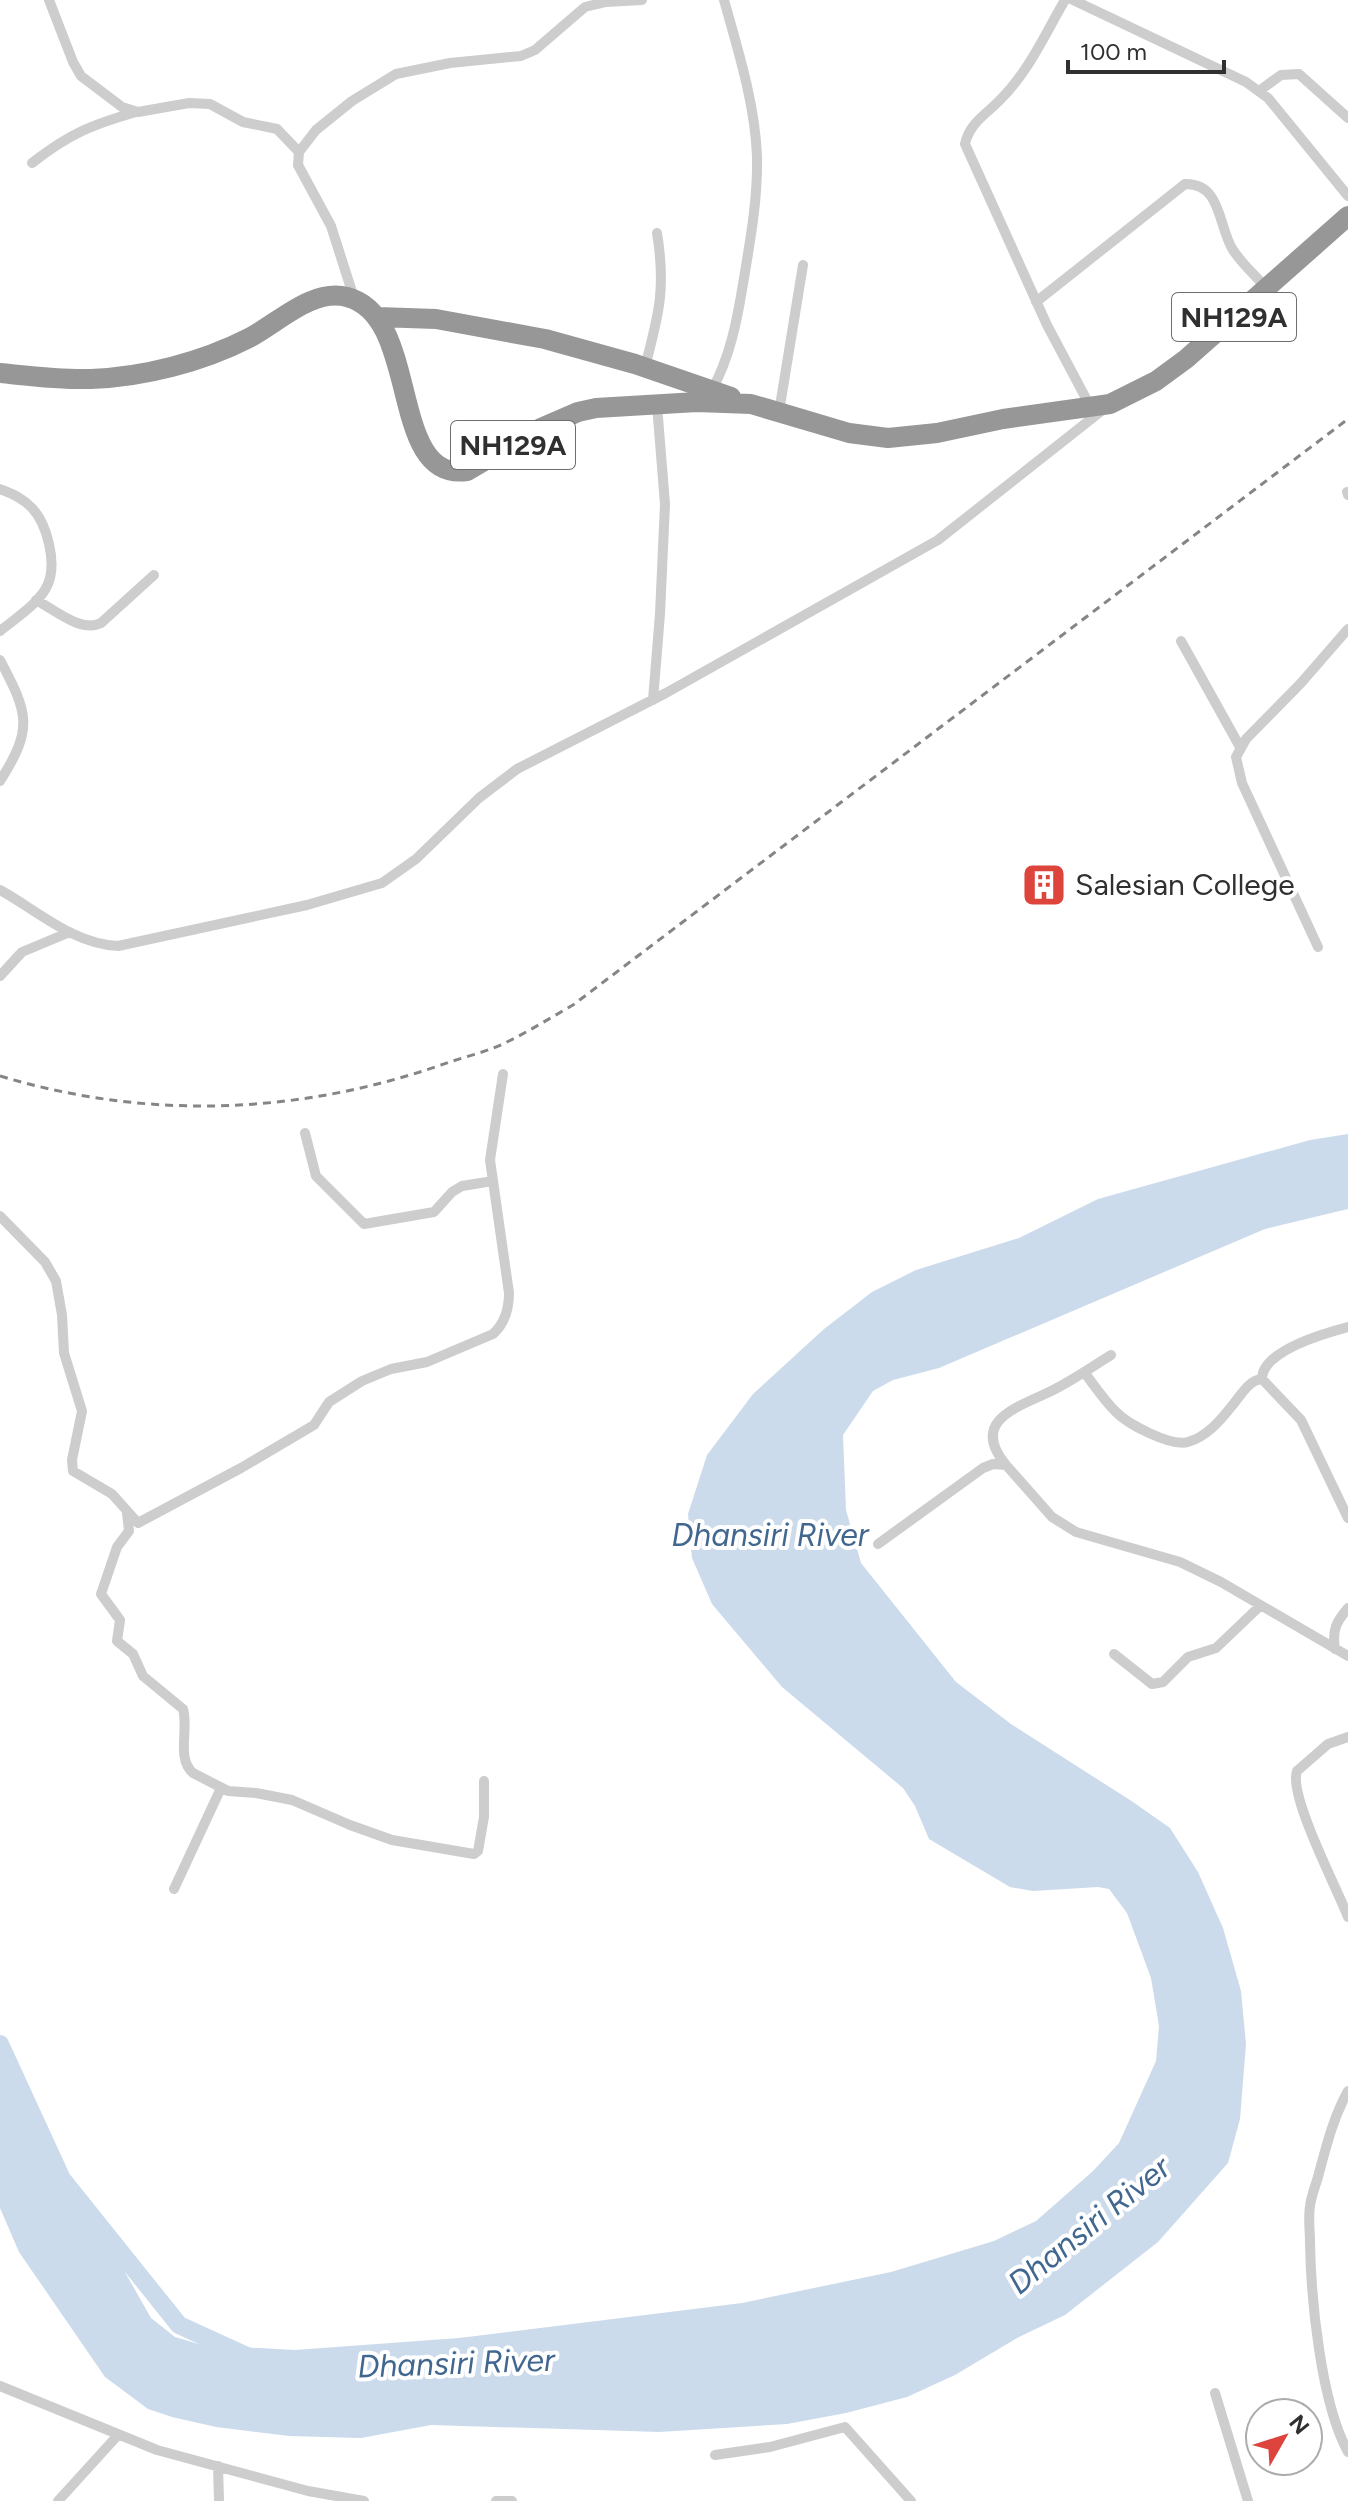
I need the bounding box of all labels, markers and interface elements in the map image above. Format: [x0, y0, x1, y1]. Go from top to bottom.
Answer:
scale bar [1068, 24, 1224, 74]
text: 100 m [1080, 37, 1147, 66]
road number: NH129A [1172, 293, 1296, 341]
road number: NH129A [451, 421, 575, 469]
building icon: Salesian College [1020, 861, 1068, 909]
place label: Salesian College [1075, 866, 1295, 903]
water label: Dhansiri River [671, 1516, 870, 1554]
water label: Dhansiri River [1000, 2147, 1179, 2302]
water label: Dhansiri River [357, 2341, 556, 2385]
north arrow [1244, 2397, 1324, 2477]
text: N [1283, 2410, 1315, 2440]

